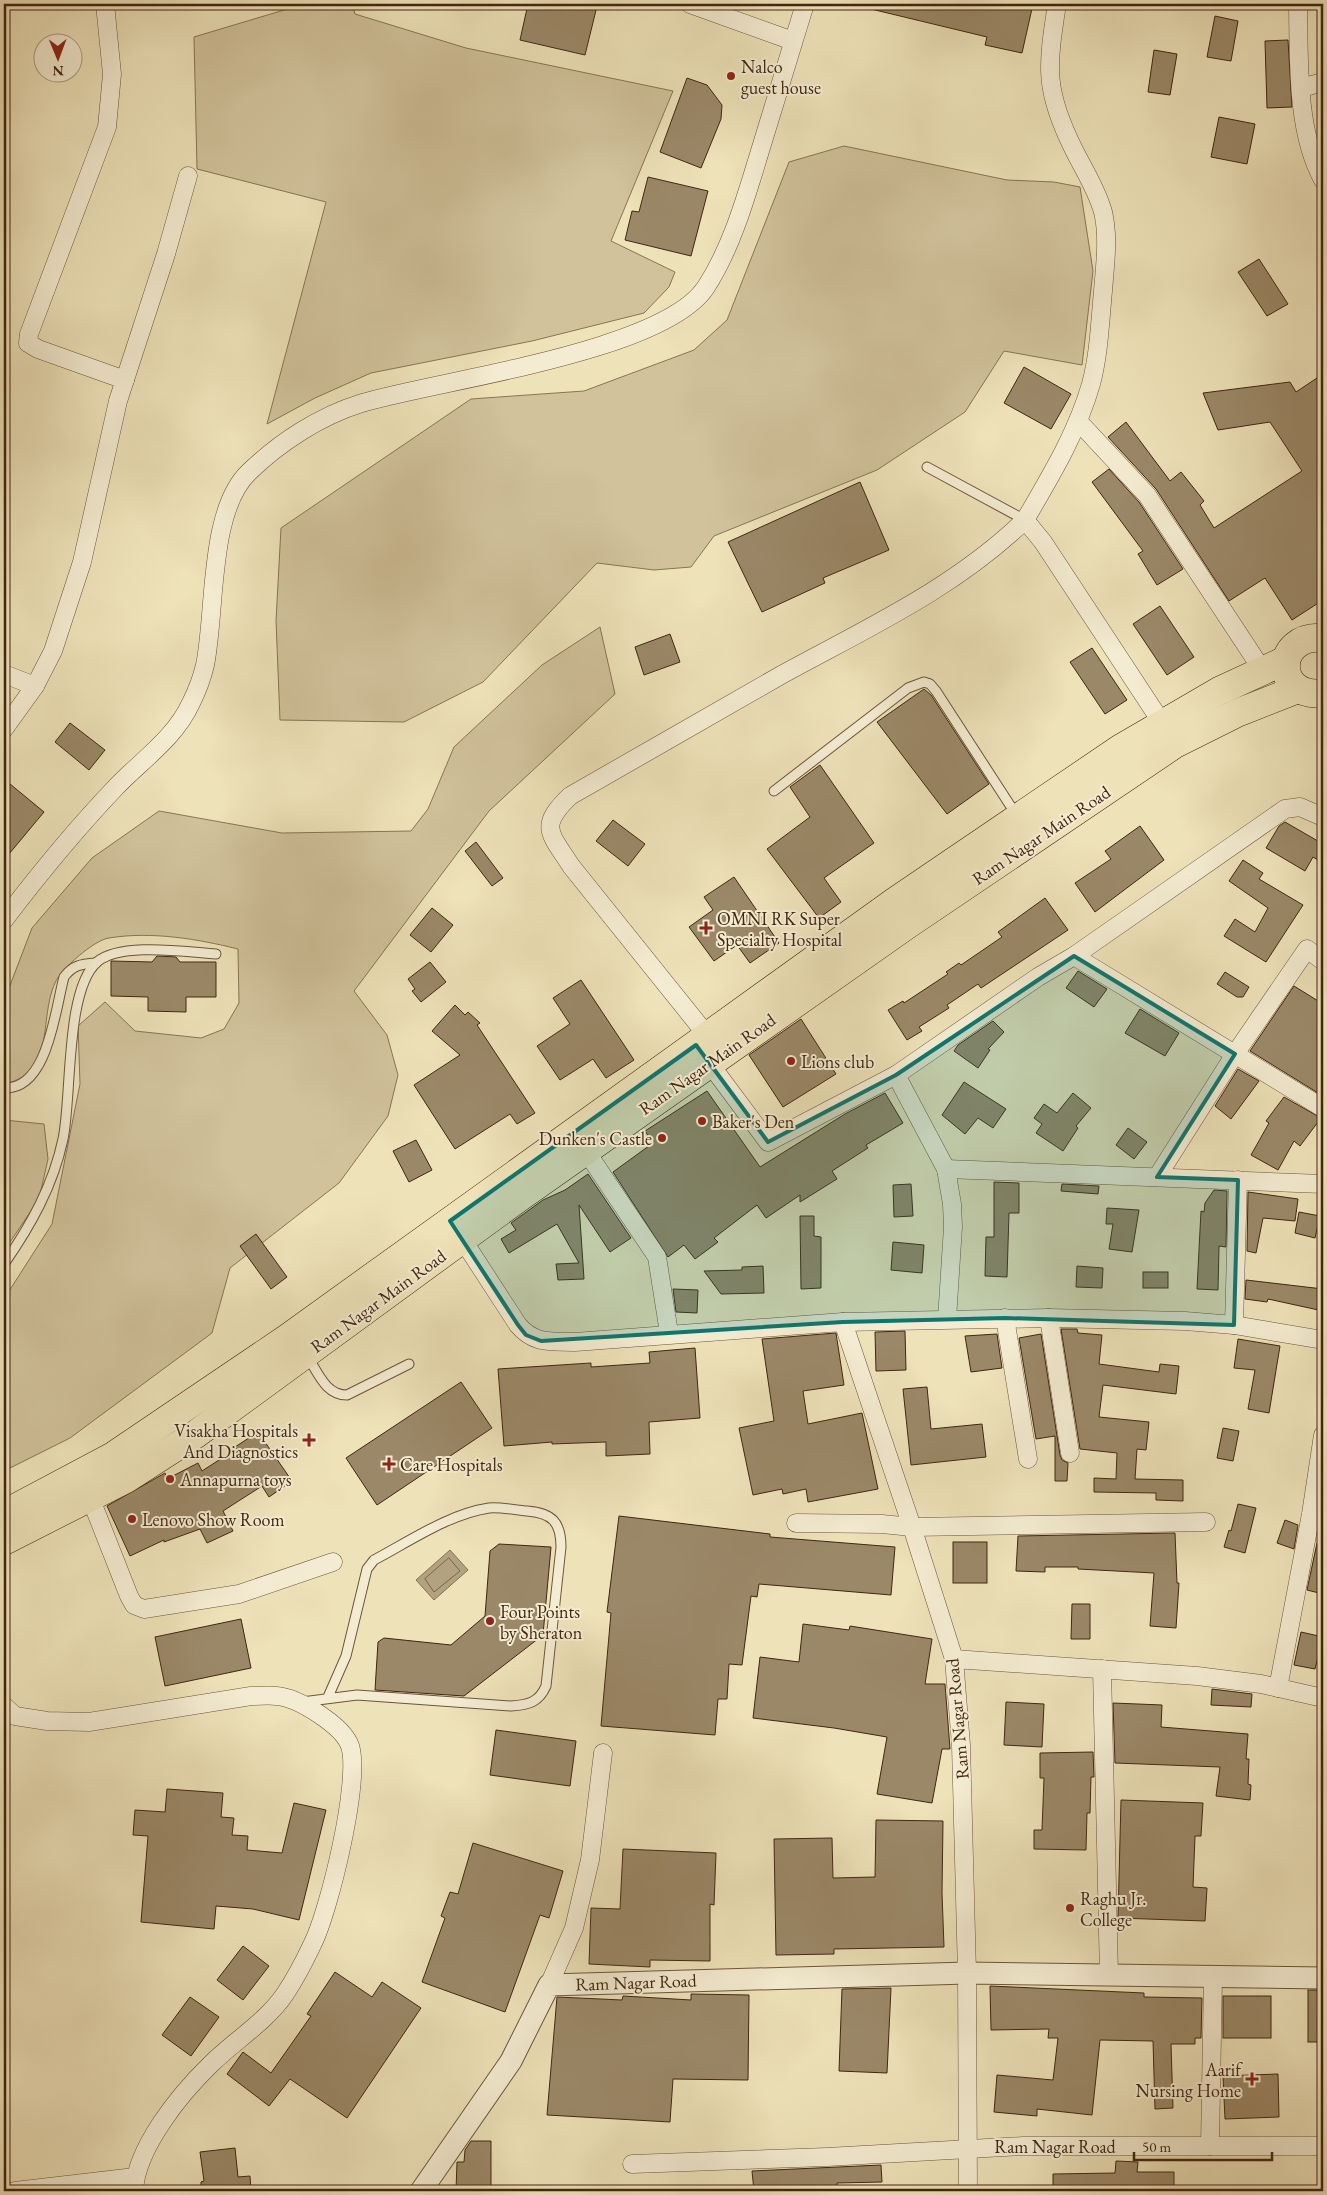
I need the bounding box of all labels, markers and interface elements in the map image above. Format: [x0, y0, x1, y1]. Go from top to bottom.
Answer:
north arrow [32, 32, 82, 82]
place label: Nalco guest house [741, 55, 821, 99]
text: N [52, 62, 64, 80]
marker: Nalco guest house [725, 70, 737, 82]
street label: Ram Nagar Main Road [967, 780, 1115, 890]
place label: OMNI RK Super Specialty Hospital [717, 907, 842, 951]
marker: OMNI RK Super Specialty Hospital [699, 921, 713, 935]
street label: Ram Nagar Main Road [634, 1008, 781, 1120]
place label: Lions club [801, 1050, 874, 1073]
marker: Lions club [785, 1055, 797, 1067]
place label: Baker's Den [712, 1110, 795, 1133]
marker: Baker's Den [696, 1115, 708, 1127]
place label: Dunken's Castle [539, 1127, 652, 1150]
marker: Dunken's Castle [656, 1132, 668, 1144]
street label: Ram Nagar Main Road [306, 1244, 451, 1358]
place label: Visakha Hospitals And Diagnostics [174, 1419, 298, 1463]
marker: Visakha Hospitals And Diagnostics [302, 1433, 316, 1447]
place label: Care Hospitals [400, 1453, 503, 1476]
marker: Care Hospitals [382, 1457, 396, 1471]
place label: Annapurna toys [179, 1468, 292, 1491]
marker: Annapurna toys [164, 1473, 176, 1485]
place label: Lenovo Show Room [142, 1508, 285, 1531]
marker: Lenovo Show Room [126, 1513, 138, 1525]
place label: Four Points by Sheraton [500, 1600, 583, 1644]
marker: Four Points by Sheraton [484, 1615, 496, 1627]
street label: Ram Nagar Road [940, 1657, 974, 1780]
place label: Raghu Jr. College [1080, 1887, 1146, 1931]
marker: Raghu Jr. College [1064, 1902, 1076, 1914]
street label: Ram Nagar Road [575, 1968, 698, 1996]
place label: Aarif Nursing Home [1136, 2058, 1243, 2102]
marker: Aarif Nursing Home [1245, 2072, 1259, 2086]
scale bar [1134, 2130, 1272, 2162]
street label: Ram Nagar Road [994, 2135, 1117, 2158]
text: 50 m [1142, 2137, 1171, 2156]

